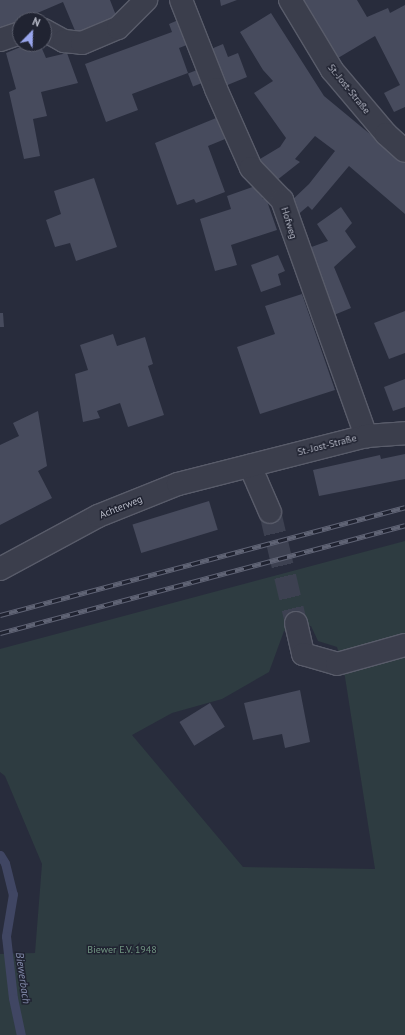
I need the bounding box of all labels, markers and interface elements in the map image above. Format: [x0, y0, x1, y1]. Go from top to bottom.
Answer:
north arrow [12, 12, 52, 52]
text: N [30, 14, 42, 30]
street label: St.-Jost-Straße [325, 62, 373, 116]
street label: Hofweg [278, 206, 300, 240]
street label: St.-Jost-Straße [296, 432, 358, 458]
street label: Achterweg [98, 493, 144, 521]
park label: Biewer E.V. 1948 [87, 944, 157, 956]
water label: Biewerbach [13, 951, 33, 1005]

